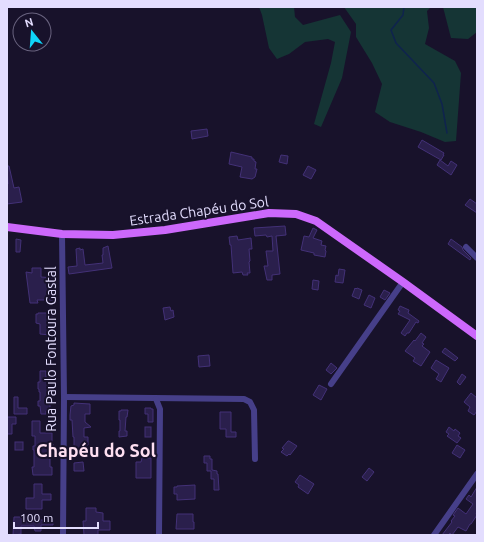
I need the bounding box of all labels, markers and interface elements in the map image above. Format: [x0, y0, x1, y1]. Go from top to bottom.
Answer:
north arrow [12, 12, 52, 52]
text: N [23, 15, 35, 29]
street label: Estrada Chapéu do Sol [128, 193, 270, 229]
street label: Rua Paulo Fontoura Gastal [43, 266, 59, 432]
district label: Chapéu do Sol [36, 440, 157, 460]
scale bar [14, 504, 98, 530]
text: 100 m [20, 511, 53, 524]

